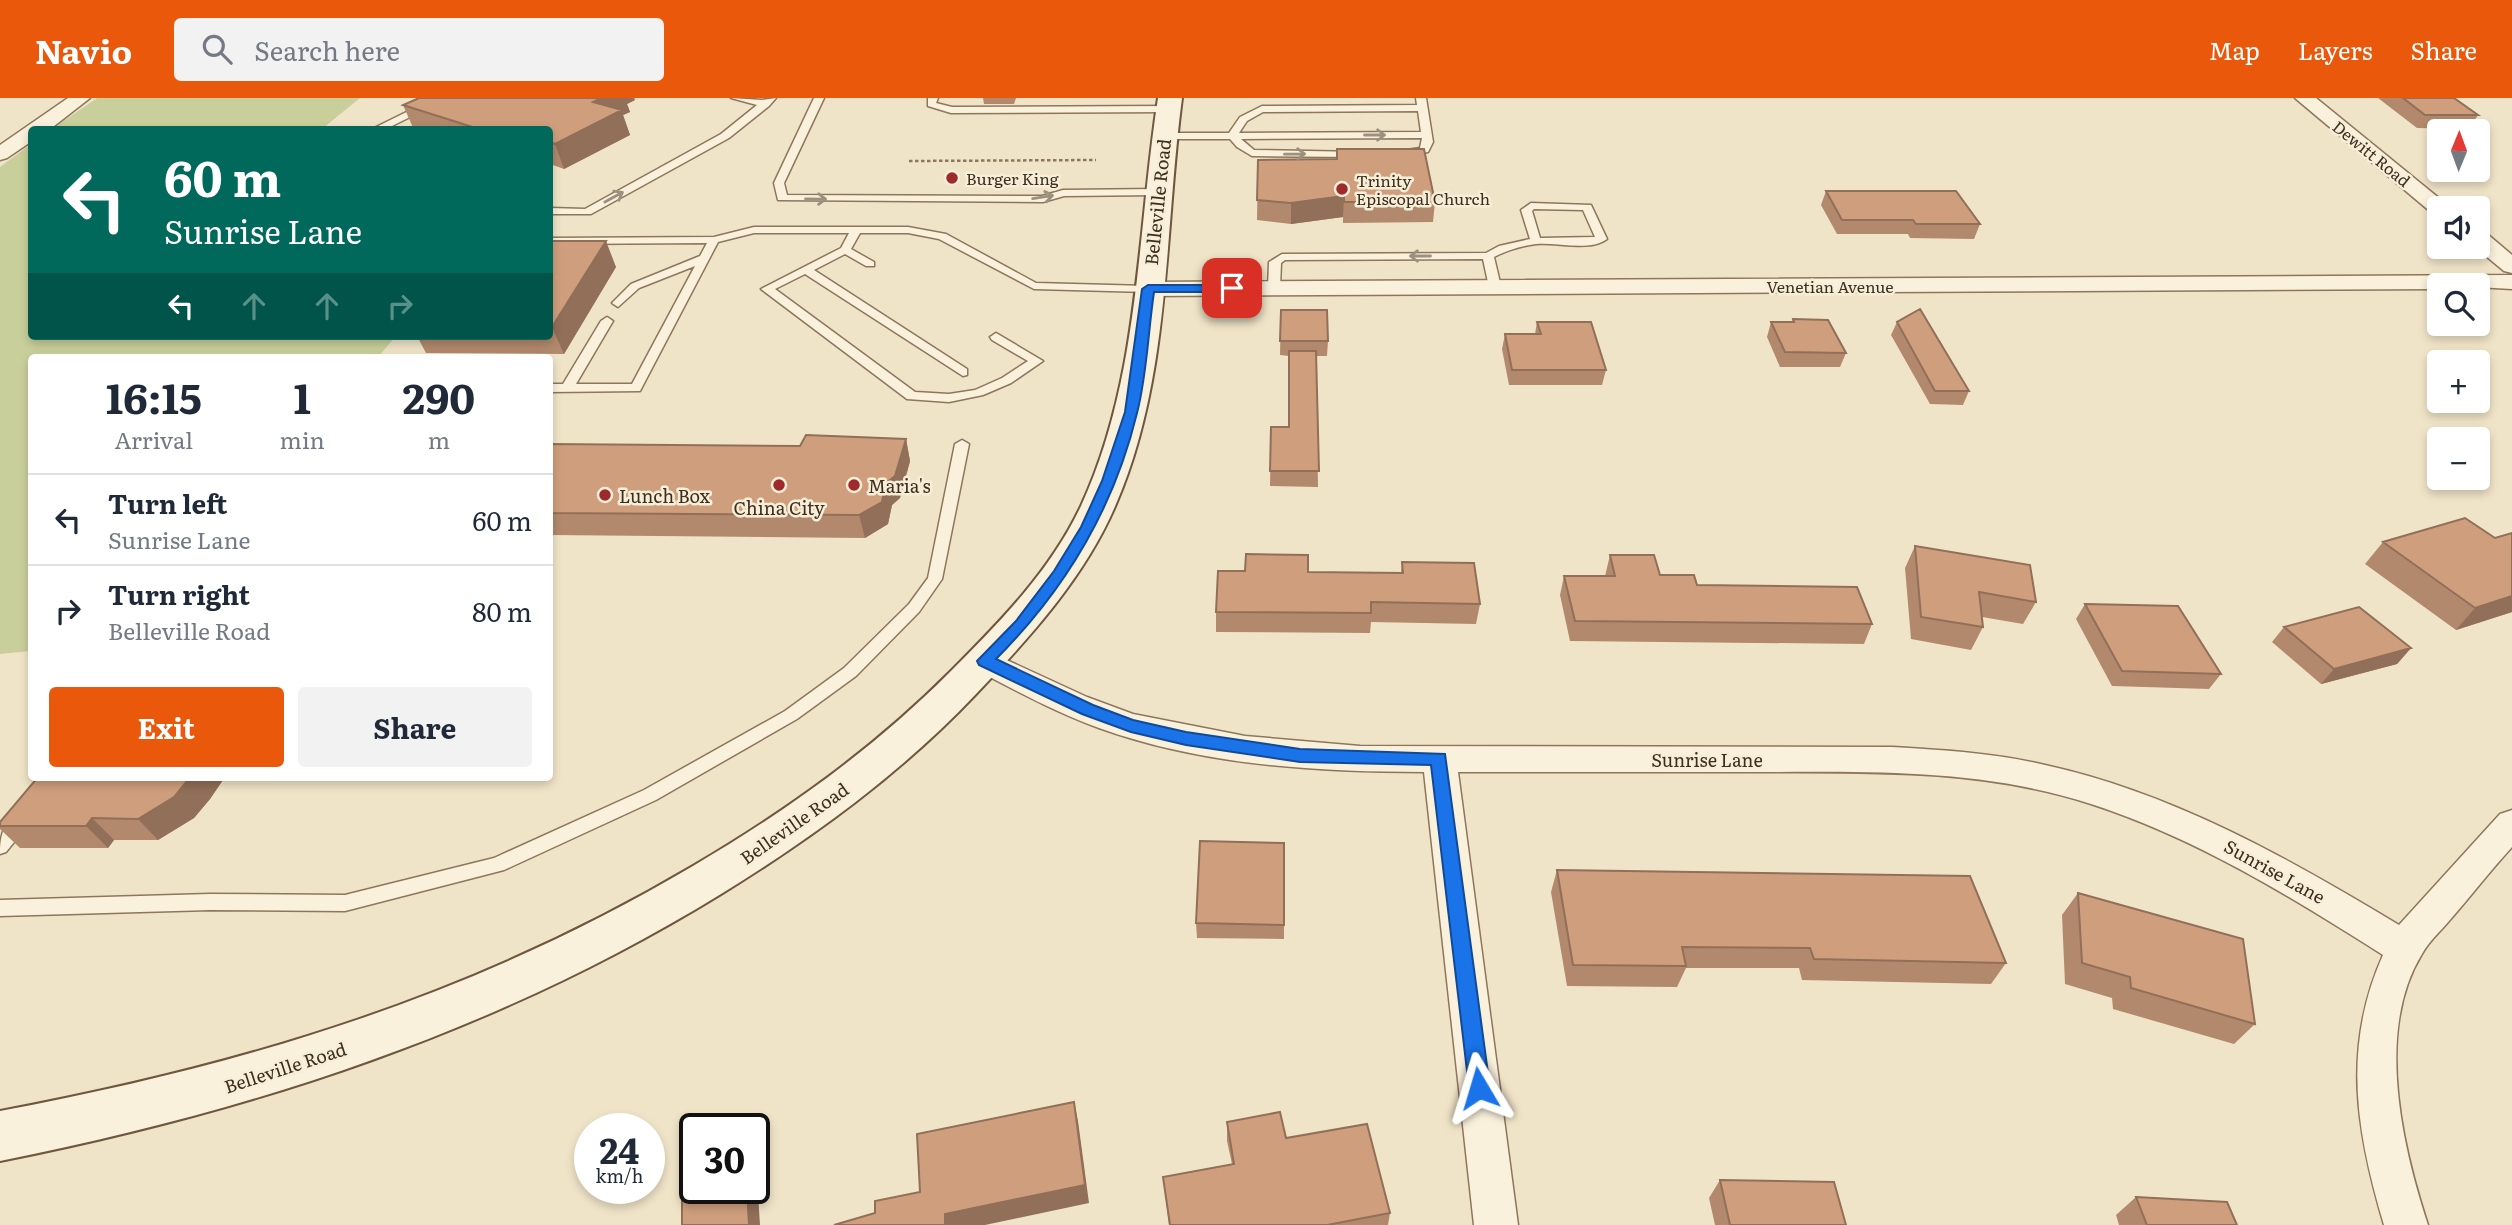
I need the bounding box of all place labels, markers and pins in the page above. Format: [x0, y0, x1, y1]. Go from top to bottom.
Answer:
place label: Burger King [966, 166, 1059, 190]
place label: Trinity Episcopal Church [1356, 168, 1490, 210]
marker: Burger King [944, 170, 960, 186]
marker: Trinity Episcopal Church [1334, 181, 1350, 197]
pin [1202, 258, 1262, 318]
place label: Maria's [868, 472, 931, 499]
marker: China City [771, 477, 787, 493]
marker: Maria's [846, 477, 862, 493]
place label: Lunch Box [619, 482, 711, 509]
marker: Lunch Box [597, 487, 613, 503]
place label: China City [733, 494, 825, 521]

